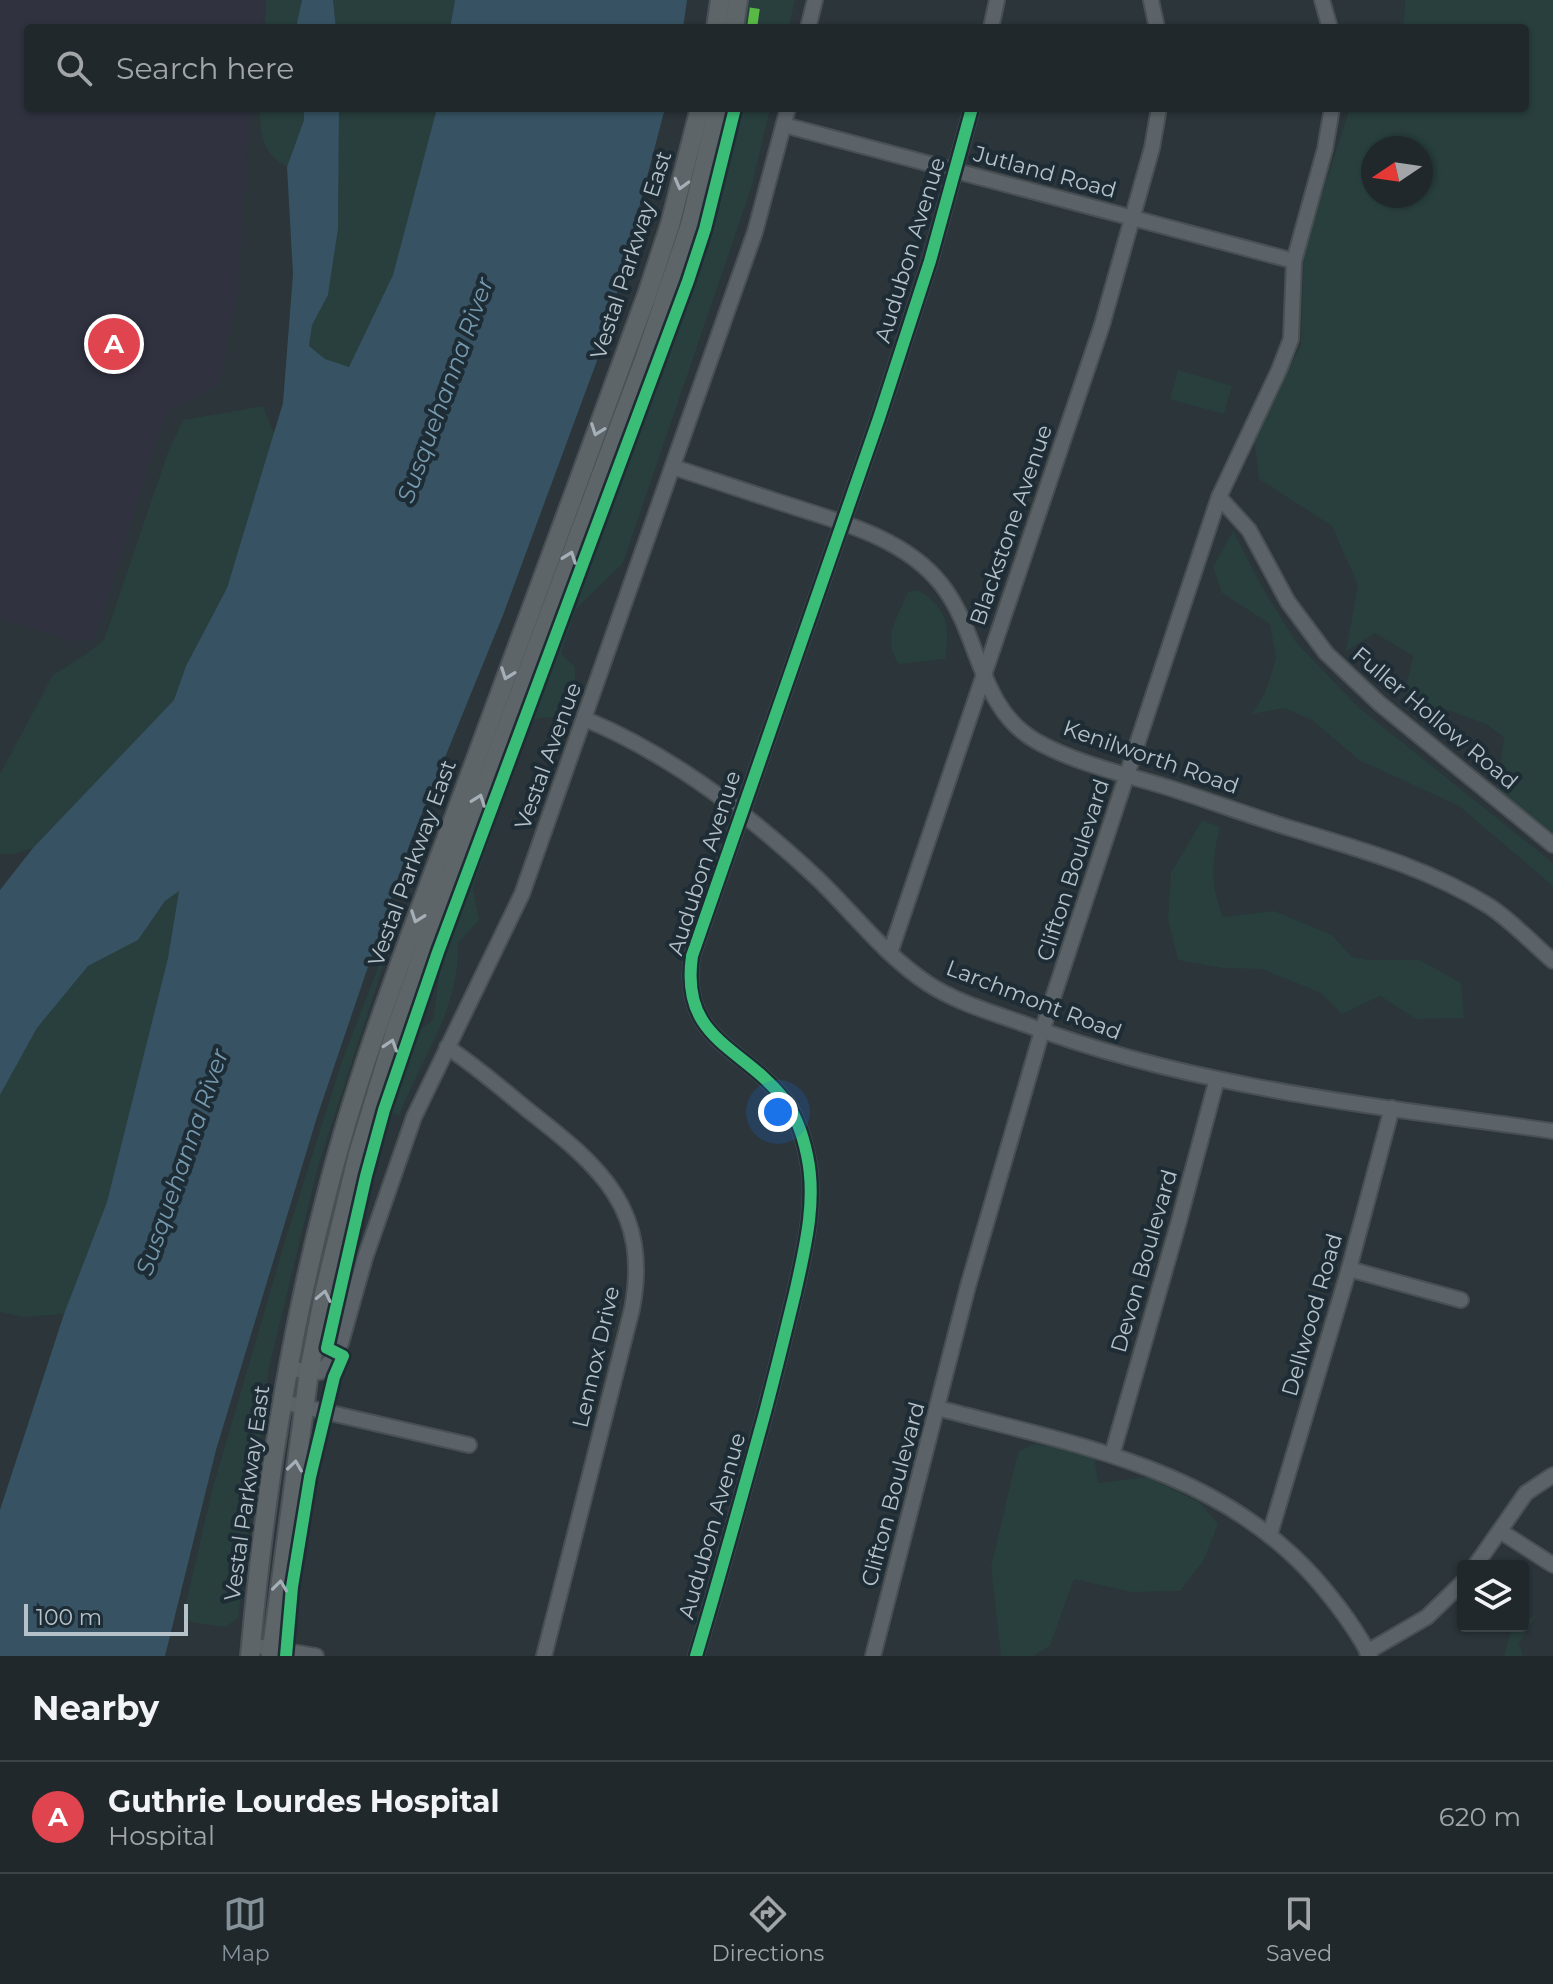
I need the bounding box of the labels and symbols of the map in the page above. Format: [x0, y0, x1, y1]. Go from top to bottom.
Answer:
north arrow [1361, 136, 1433, 208]
street label: Jutland Road [970, 140, 1119, 204]
street label: Vestal Parkway East [585, 147, 677, 363]
street label: Audubon Avenue [869, 154, 951, 346]
one-way arrow [674, 176, 691, 190]
water label: Susquehanna River [391, 272, 500, 507]
pin: A [88, 314, 140, 374]
street label: Blackstone Avenue [964, 421, 1058, 629]
one-way arrow [591, 422, 607, 436]
one-way arrow [561, 551, 577, 565]
street label: Fuller Hollow Road [1347, 641, 1523, 795]
one-way arrow [500, 666, 517, 680]
street label: Vestal Avenue [509, 679, 587, 833]
street label: Kenilworth Road [1060, 714, 1242, 800]
street label: Vestal Parkway East [362, 756, 462, 970]
street label: Audubon Avenue [661, 767, 747, 959]
street label: Clifton Boulevard [1031, 776, 1115, 964]
one-way arrow [469, 794, 486, 808]
one-way arrow [410, 910, 427, 924]
street label: Larchmont Road [942, 954, 1126, 1046]
one-way arrow [382, 1038, 398, 1052]
water label: Susquehanna River [130, 1044, 235, 1279]
your location [758, 1092, 798, 1132]
street label: Devon Boulevard [1105, 1166, 1183, 1356]
street label: Dellwood Road [1276, 1230, 1348, 1400]
street label: Lennox Drive [567, 1284, 625, 1430]
one-way arrow [315, 1290, 332, 1303]
street label: Vestal Parkway East [219, 1383, 276, 1602]
street label: Clifton Boulevard [855, 1399, 931, 1589]
street label: Audubon Avenue [673, 1430, 751, 1622]
one-way arrow [286, 1459, 303, 1473]
one-way arrow [271, 1579, 288, 1592]
scale bar [24, 1600, 188, 1636]

